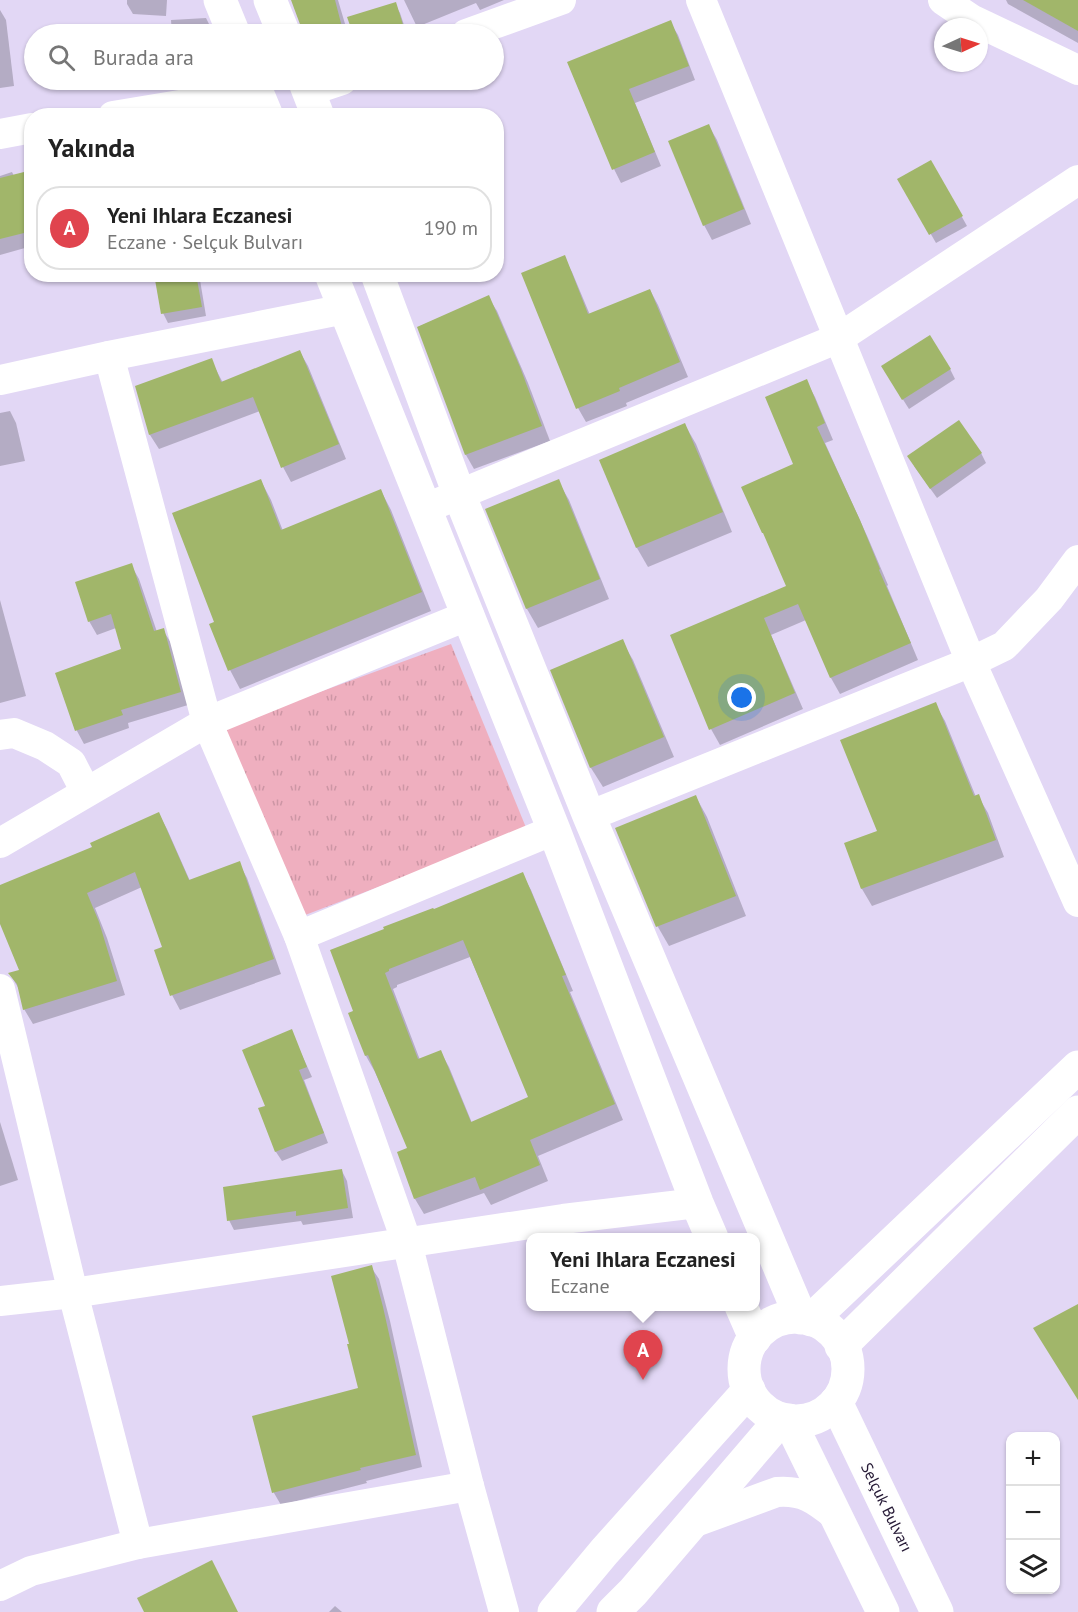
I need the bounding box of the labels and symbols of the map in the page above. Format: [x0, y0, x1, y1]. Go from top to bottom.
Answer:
north arrow [934, 18, 988, 72]
your location [727, 683, 756, 712]
pin: A [624, 1330, 662, 1380]
street label: Selçuk Bulvarı [857, 1459, 917, 1555]

